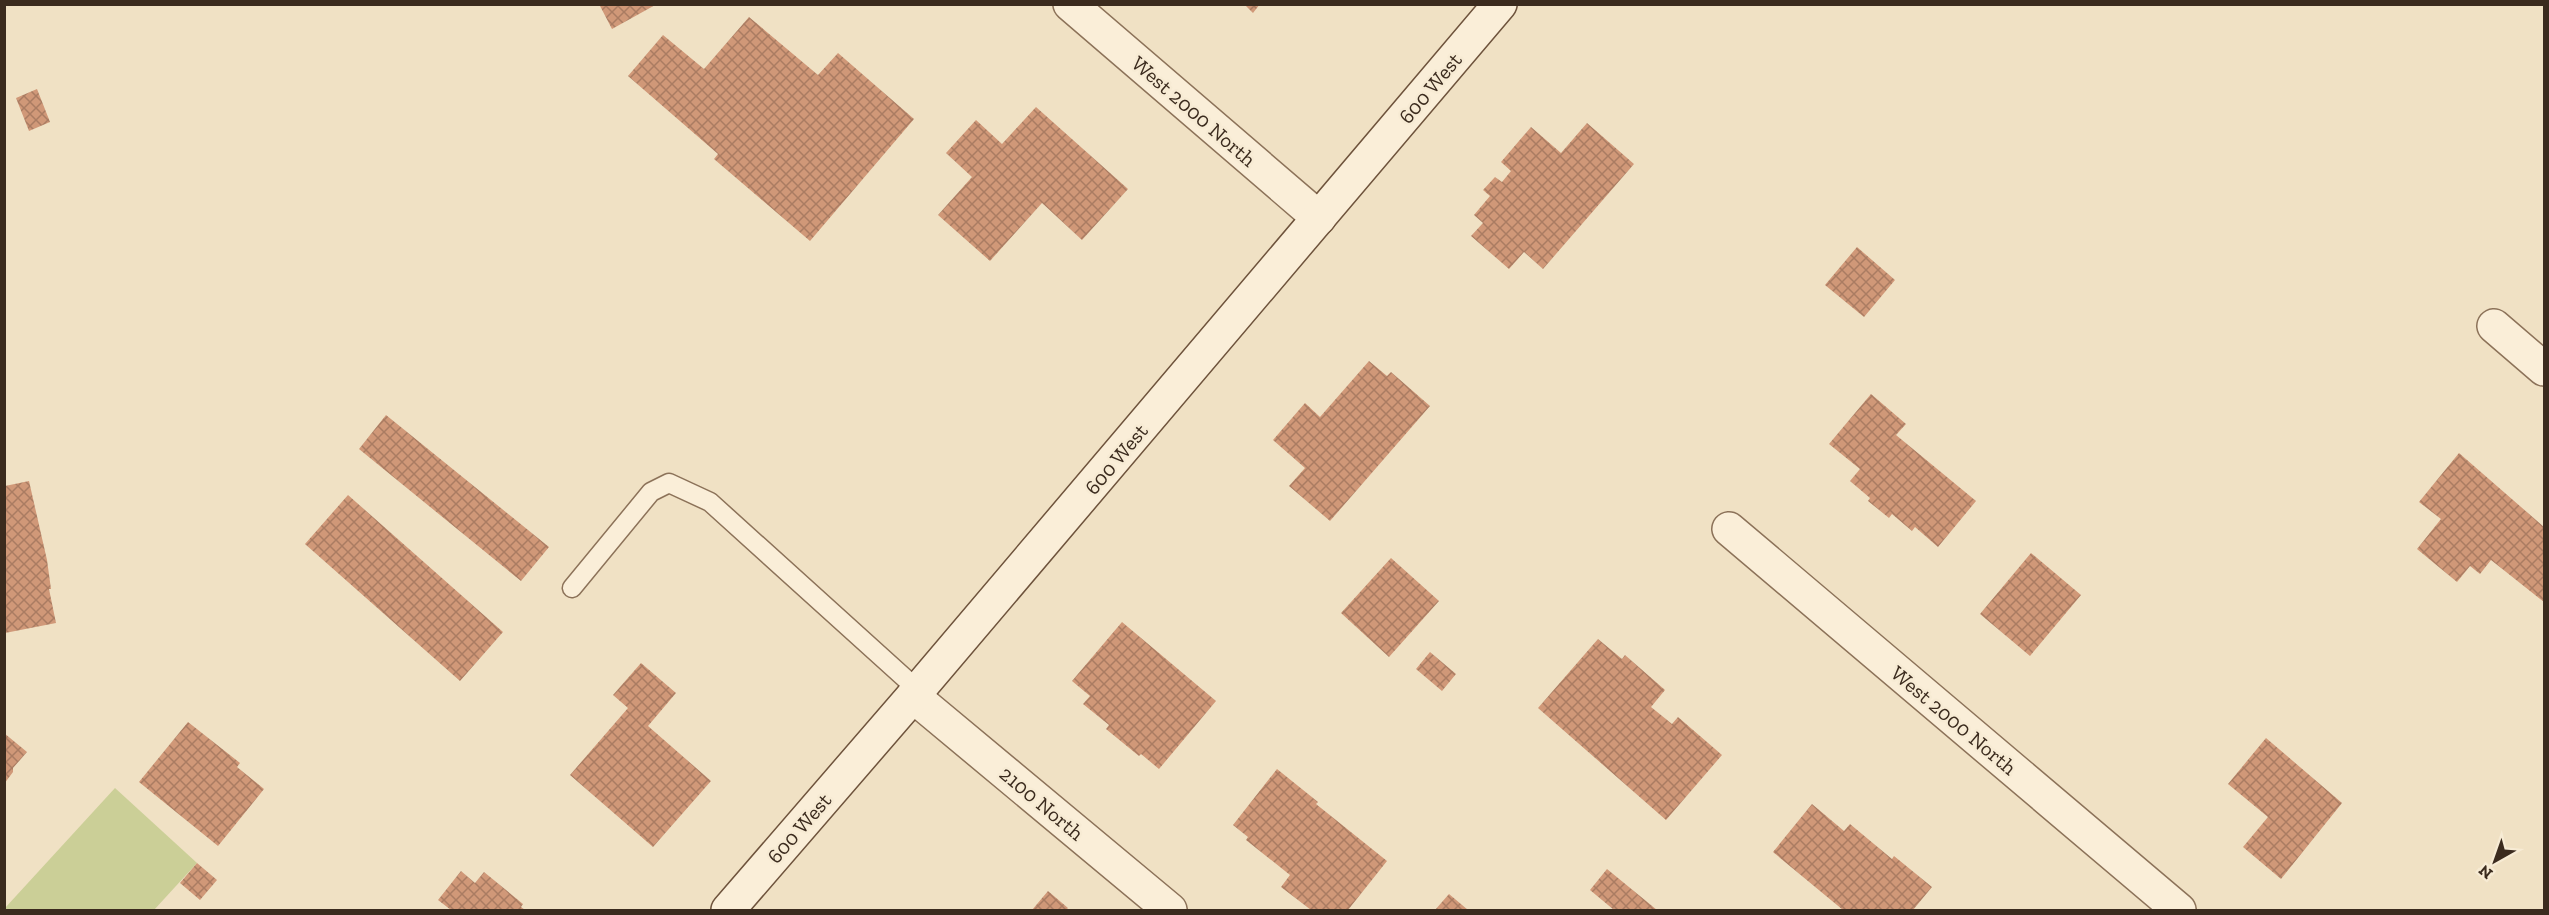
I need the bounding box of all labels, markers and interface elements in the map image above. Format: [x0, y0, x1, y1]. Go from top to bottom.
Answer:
street label: 600 West [1393, 47, 1467, 129]
street label: West 2000 North [1127, 50, 1261, 172]
street label: 600 West [1079, 418, 1153, 500]
street label: West 2000 North [1886, 660, 2022, 780]
street label: 2100 North [995, 761, 1089, 846]
street label: 600 West [762, 788, 836, 868]
north arrow [2465, 831, 2525, 891]
text: N [2475, 861, 2496, 883]

